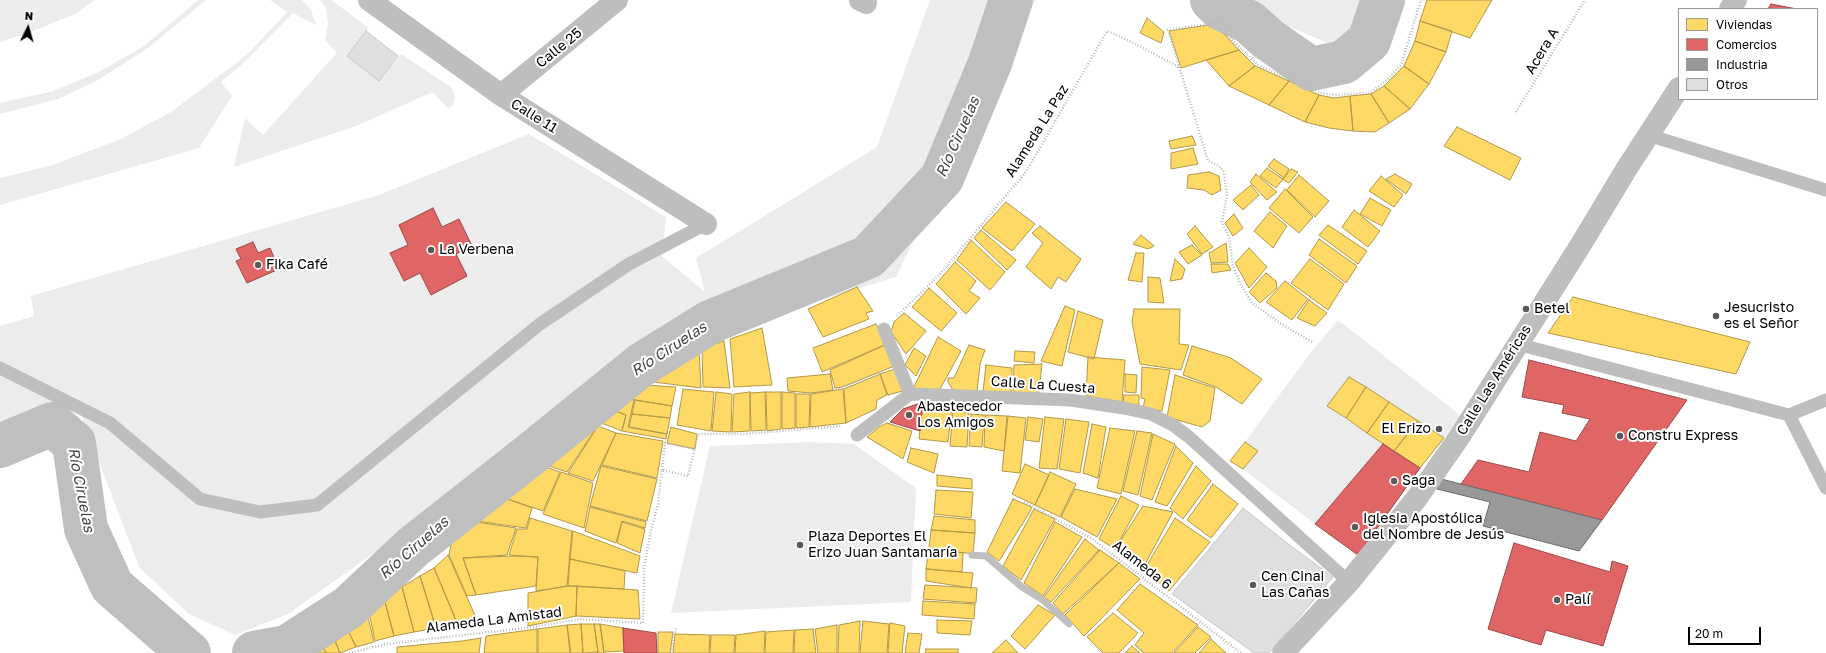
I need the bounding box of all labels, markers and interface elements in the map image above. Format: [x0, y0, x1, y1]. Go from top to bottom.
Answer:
north arrow [8, 8, 48, 48]
legend [1678, 8, 1818, 100]
text: N [24, 9, 34, 22]
text: Viviendas [1716, 17, 1772, 32]
street label: Calle 25 [533, 24, 585, 72]
street label: Acera A [1522, 25, 1562, 77]
text: Comercios [1716, 37, 1777, 52]
text: Industria [1716, 57, 1768, 72]
text: Otros [1716, 77, 1748, 92]
street label: Alameda La Paz [1002, 82, 1072, 180]
water label: Río Ciruelas [932, 94, 984, 180]
street label: Calle 11 [508, 95, 560, 137]
place label: La Verbena [439, 242, 514, 258]
marker: La Verbena [426, 245, 436, 255]
place label: Fika Café [266, 257, 328, 273]
marker: Fika Café [253, 260, 263, 270]
place label: Jesucristo es el Señor [1724, 300, 1799, 332]
place label: Betel [1534, 301, 1570, 317]
marker: Betel [1521, 304, 1531, 314]
marker: Jesucristo es el Señor [1711, 311, 1721, 321]
water label: Río Ciruelas [628, 318, 710, 380]
street label: Calle Las Américas [1453, 322, 1535, 438]
street label: Calle La Cuesta [990, 373, 1096, 397]
place label: Abastecedor Los Amigos [917, 399, 1002, 432]
marker: Abastecedor Los Amigos [904, 410, 914, 420]
place label: El Erizo [1381, 421, 1431, 437]
marker: El Erizo [1434, 424, 1444, 434]
place label: Constru Express [1628, 428, 1738, 444]
marker: Constru Express [1615, 431, 1625, 441]
water label: Río Ciruelas [64, 446, 98, 534]
place label: Saga [1402, 473, 1435, 489]
marker: Saga [1389, 476, 1399, 486]
place label: Iglesia Apostólica del Nombre de Jesús [1363, 511, 1504, 544]
water label: Río Ciruelas [376, 513, 452, 583]
marker: Iglesia Apostólica del Nombre de Jesús [1350, 522, 1360, 532]
place label: Plaza Deportes El Erizo Juan Santamaría [808, 529, 957, 562]
street label: Alameda 6 [1109, 537, 1175, 593]
marker: Plaza Deportes El Erizo Juan Santamaría [795, 540, 805, 550]
place label: Cen Cinai Las Cañas [1261, 569, 1329, 602]
marker: Cen Cinai Las Cañas [1248, 580, 1258, 590]
place label: Palí [1565, 592, 1590, 608]
marker: Palí [1552, 595, 1562, 605]
street label: Alameda La Amistad [425, 603, 563, 637]
scale bar [1690, 619, 1763, 645]
text: 20 m [1695, 626, 1723, 641]

